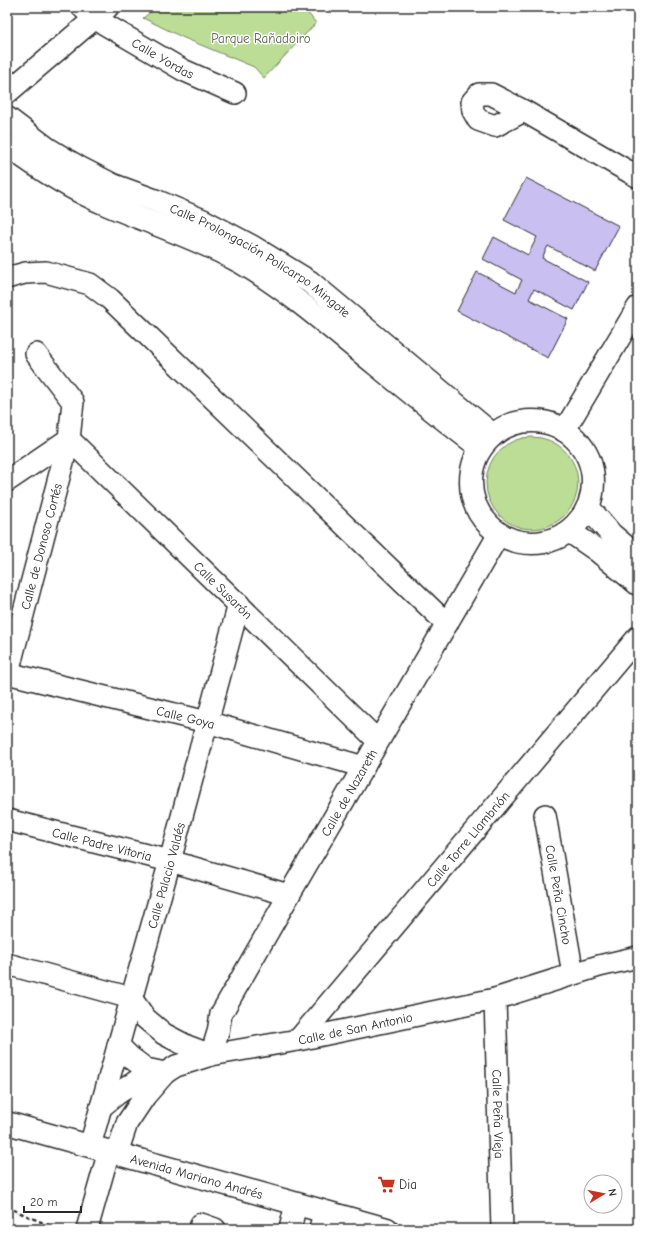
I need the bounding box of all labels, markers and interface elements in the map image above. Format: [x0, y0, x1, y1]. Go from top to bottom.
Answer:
park label: Parque Rañadoiro [211, 31, 311, 46]
street label: Calle Yordas [129, 34, 196, 81]
street label: Calle Prolongación Policarpo Mingote [168, 200, 354, 320]
street label: Calle de Donoso Cortés [17, 482, 65, 611]
street label: Calle Susarón [191, 558, 256, 622]
street label: Calle Goya [155, 702, 217, 731]
street label: Calle de Nazareth [317, 746, 380, 839]
street label: Calle Torre Llambrión [423, 788, 512, 890]
street label: Calle Palacio Valdés [144, 821, 188, 930]
street label: Calle Padre Vitoria [51, 824, 154, 864]
street label: Calle Peña Cincho [543, 844, 575, 946]
street label: Calle de San Antonio [297, 1009, 414, 1047]
street label: Calle Peña Vieja [490, 1069, 507, 1159]
street label: Avenida Mariano Andrés [129, 1150, 265, 1202]
supermarket icon: Dia [376, 1174, 396, 1194]
north arrow [583, 1174, 623, 1214]
place label: Dia [399, 1177, 417, 1192]
scale bar [24, 1188, 81, 1214]
text: N [605, 1188, 619, 1197]
text: 20 m [30, 1195, 58, 1209]

